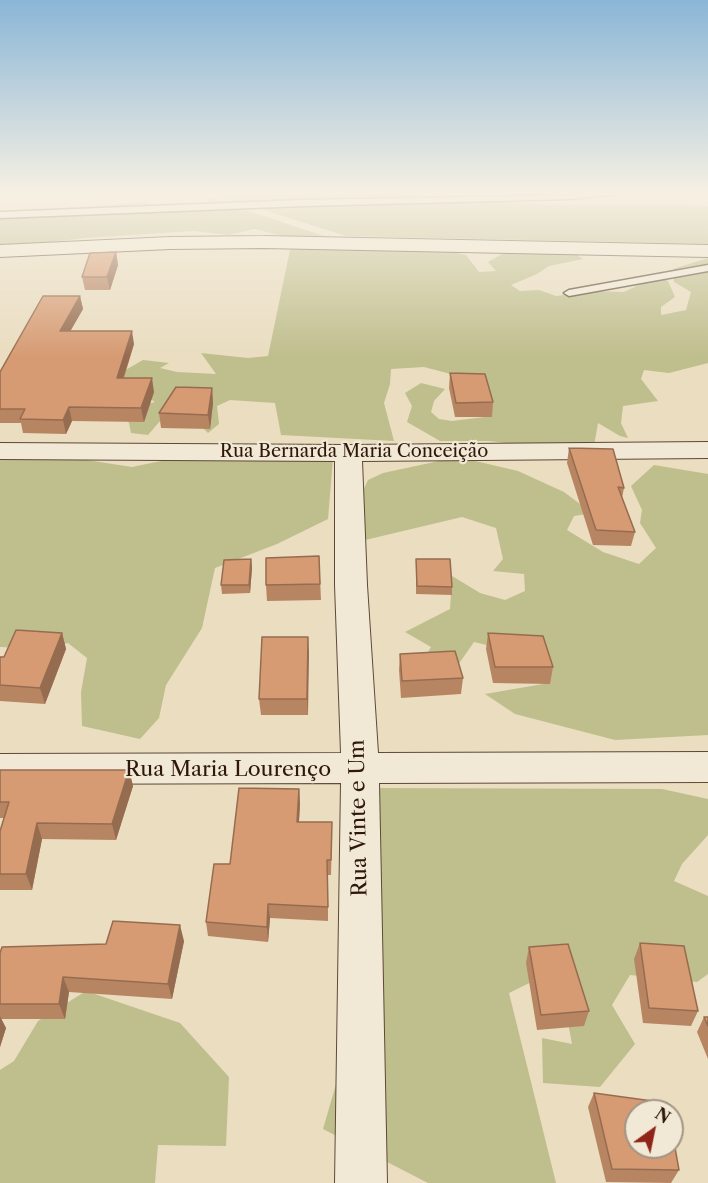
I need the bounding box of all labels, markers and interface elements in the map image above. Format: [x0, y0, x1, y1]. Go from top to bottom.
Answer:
street label: Rua Bernarda Maria Conceição [220, 441, 488, 463]
street label: Rua Vinte e Um [345, 739, 373, 897]
street label: Rua Maria Lourenço [125, 757, 331, 783]
north arrow [624, 1099, 684, 1159]
text: N [651, 1103, 674, 1128]

